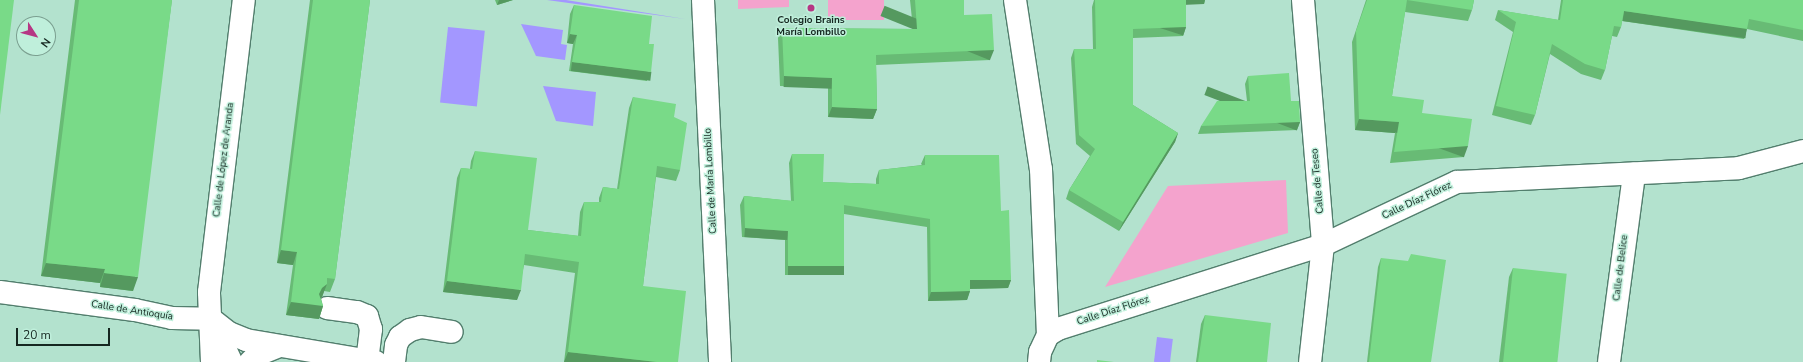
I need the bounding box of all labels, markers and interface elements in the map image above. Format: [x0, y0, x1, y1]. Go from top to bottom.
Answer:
marker: Colegio Brains María Lombillo [806, 3, 816, 13]
place label: Colegio Brains María Lombillo [776, 14, 846, 38]
north arrow [16, 16, 56, 56]
text: N [37, 35, 54, 50]
street label: Calle de López de Aranda [211, 102, 237, 218]
street label: Calle de María Lombillo [702, 128, 720, 234]
street label: Calle de Teseo [1309, 148, 1327, 214]
street label: Calle Díaz Flórez [1380, 180, 1454, 222]
street label: Calle de Belice [1611, 234, 1631, 302]
street label: Calle Díaz Flórez [1075, 294, 1151, 328]
street label: Calle de Antioquía [90, 299, 174, 323]
scale bar [18, 320, 112, 346]
text: 20 m [23, 327, 51, 343]

